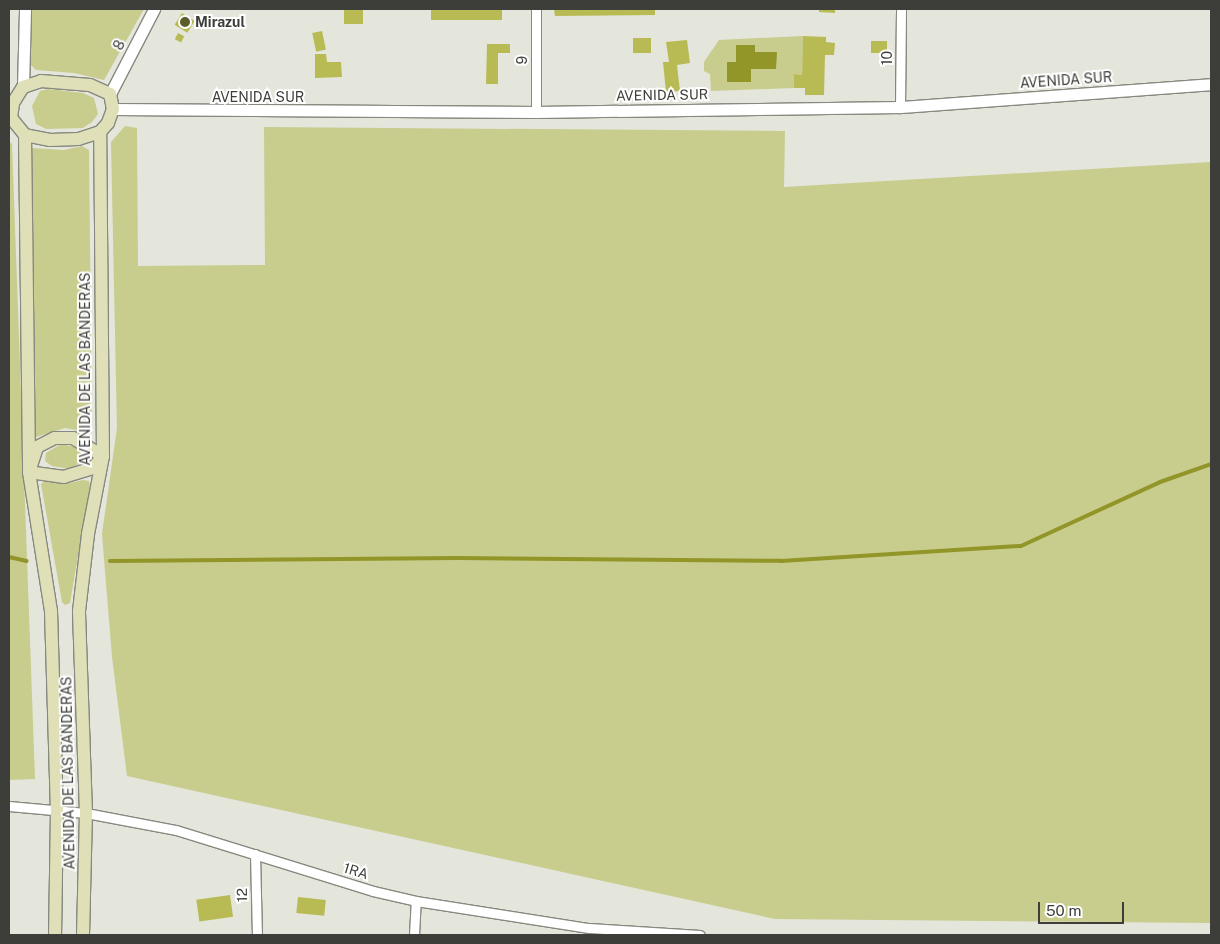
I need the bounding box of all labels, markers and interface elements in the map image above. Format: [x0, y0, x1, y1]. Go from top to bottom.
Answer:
place label: Mirazul [195, 14, 245, 30]
marker: Mirazul [179, 16, 191, 28]
street label: 8 [109, 37, 129, 53]
street label: 10 [879, 51, 895, 65]
street label: 9 [514, 56, 530, 64]
street label: AVENIDA SUR [1019, 68, 1113, 92]
street label: AVENIDA SUR [616, 86, 708, 104]
street label: AVENIDA SUR [212, 89, 304, 105]
street label: AVENIDA DE LAS BANDERAS [77, 272, 93, 466]
street label: AVENIDA DE LAS BANDERAS [58, 676, 78, 870]
street label: 1RA [342, 859, 370, 883]
street label: 12 [233, 888, 251, 902]
scale bar [1040, 892, 1126, 924]
text: 50 m [1046, 902, 1081, 919]

